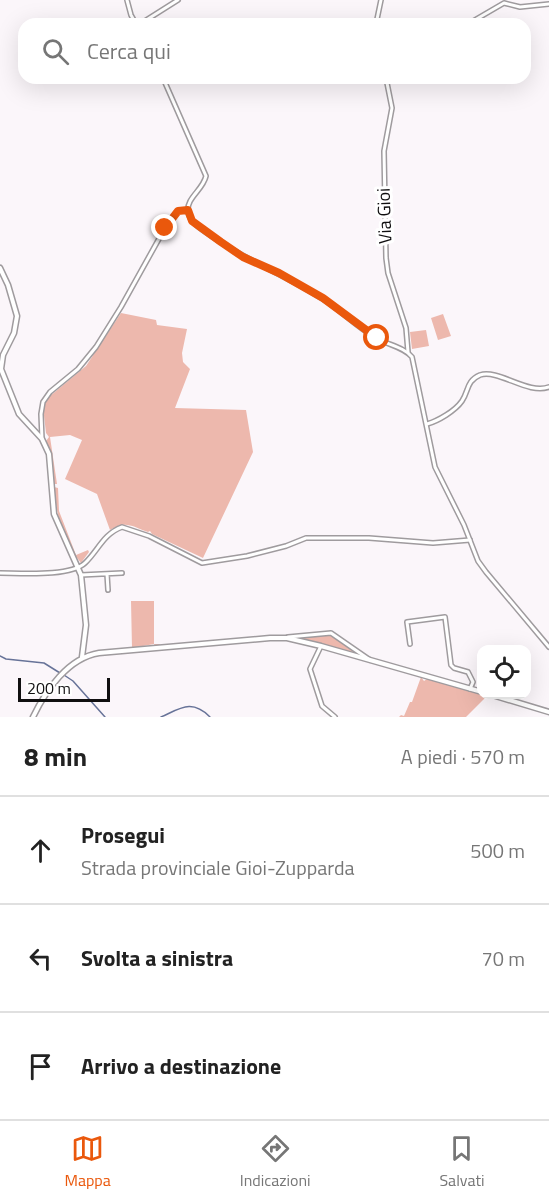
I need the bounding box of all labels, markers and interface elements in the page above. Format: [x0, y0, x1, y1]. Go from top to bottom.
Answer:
search box [18, 18, 531, 84]
text: Cerca qui [87, 34, 171, 68]
icon: search [39, 35, 72, 68]
street label: Via Gioi [370, 188, 398, 244]
route end [151, 214, 177, 240]
route start [363, 324, 389, 350]
map controls [477, 645, 531, 699]
button: locate [477, 645, 531, 699]
scale bar [18, 675, 110, 702]
text: 200 m [27, 676, 71, 700]
text: 8 min [24, 737, 87, 776]
text: A piedi · 570 m [401, 741, 525, 772]
text: Prosegui [81, 818, 165, 852]
icon: ahead [24, 834, 57, 867]
text: 500 m [470, 835, 525, 866]
text: Strada provinciale Gioi-Zupparda [81, 852, 355, 883]
text: Svolta a sinistra [81, 941, 233, 975]
icon: left [24, 942, 57, 975]
text: 70 m [481, 943, 525, 974]
text: Arrivo a destinazione [81, 1049, 281, 1083]
icon: arrive [24, 1050, 57, 1083]
tab: Mappa [64, 1132, 111, 1192]
tab: Indicazioni [240, 1132, 311, 1192]
tab: Salvati [439, 1132, 485, 1192]

